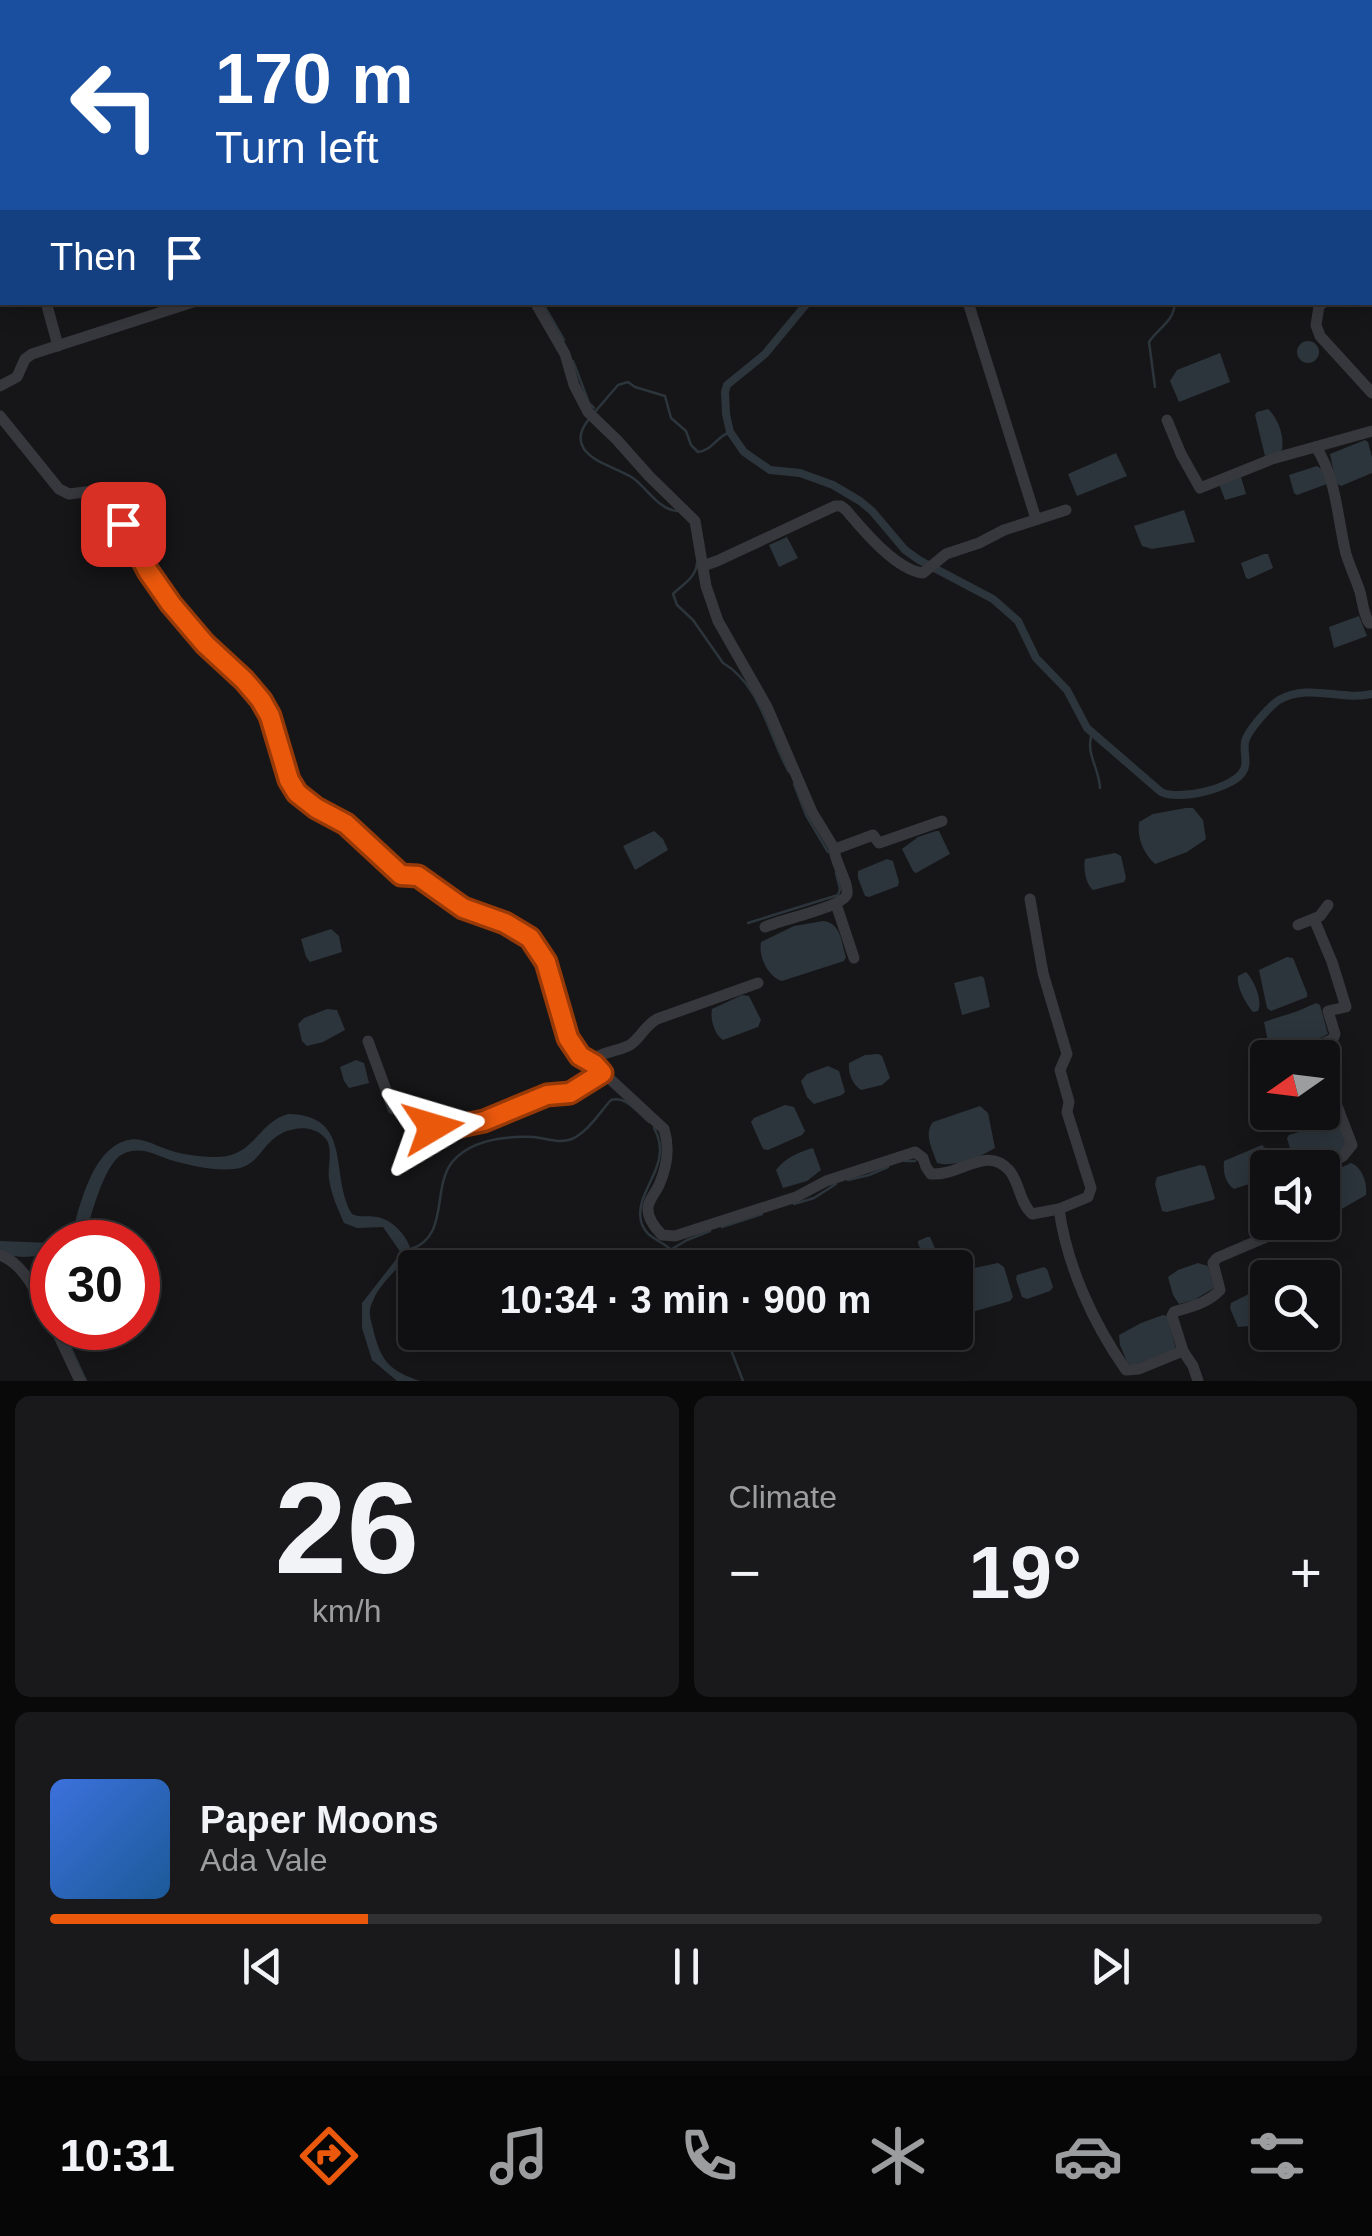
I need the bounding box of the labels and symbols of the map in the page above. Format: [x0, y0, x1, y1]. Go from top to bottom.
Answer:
pin [81, 482, 166, 567]
north arrow [1250, 1040, 1340, 1130]
position arrow [381, 1075, 485, 1179]
speed limit sign: 30 [30, 1220, 160, 1350]

